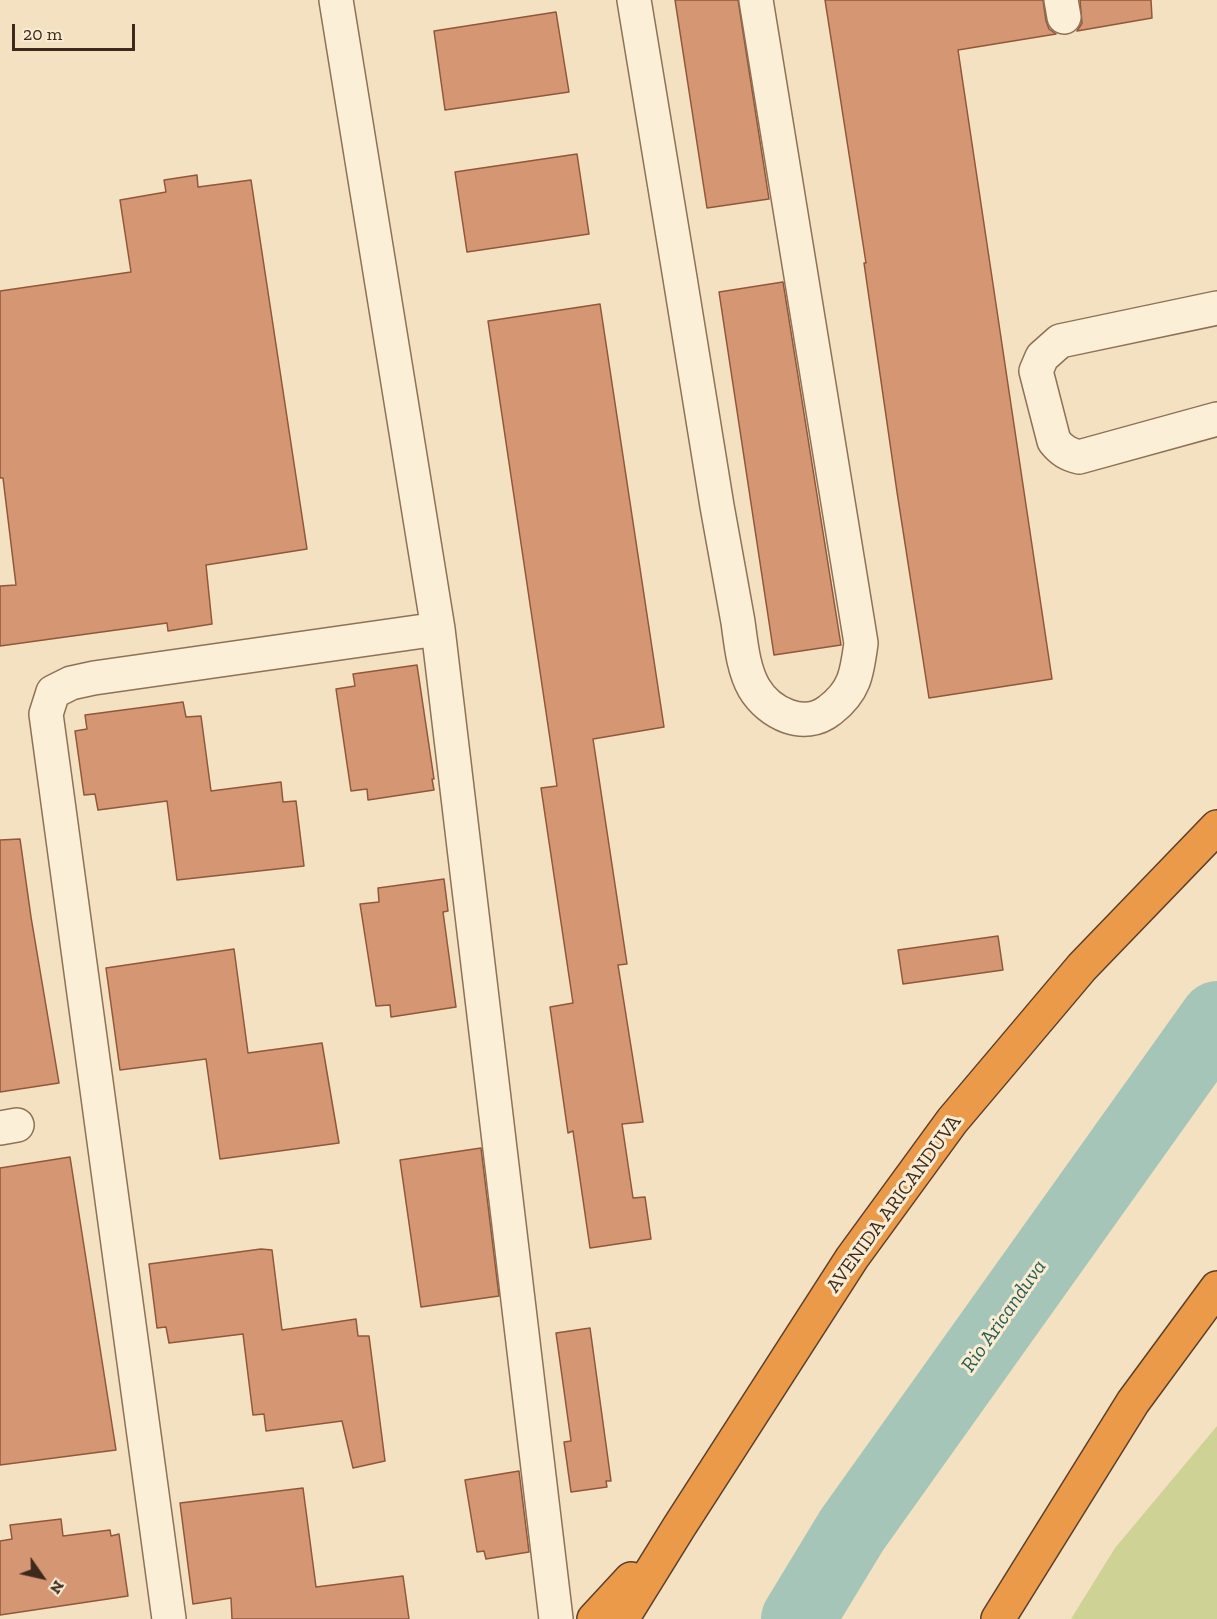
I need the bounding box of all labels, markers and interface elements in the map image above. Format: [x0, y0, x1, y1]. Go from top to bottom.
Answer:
scale bar [15, 12, 138, 50]
text: 20 m [23, 23, 62, 45]
street label: AVENIDA ARICANDUVA [822, 1111, 966, 1297]
water label: Rio Aricanduva [956, 1255, 1052, 1377]
north arrow [12, 1547, 72, 1607]
text: N [46, 1577, 69, 1598]

